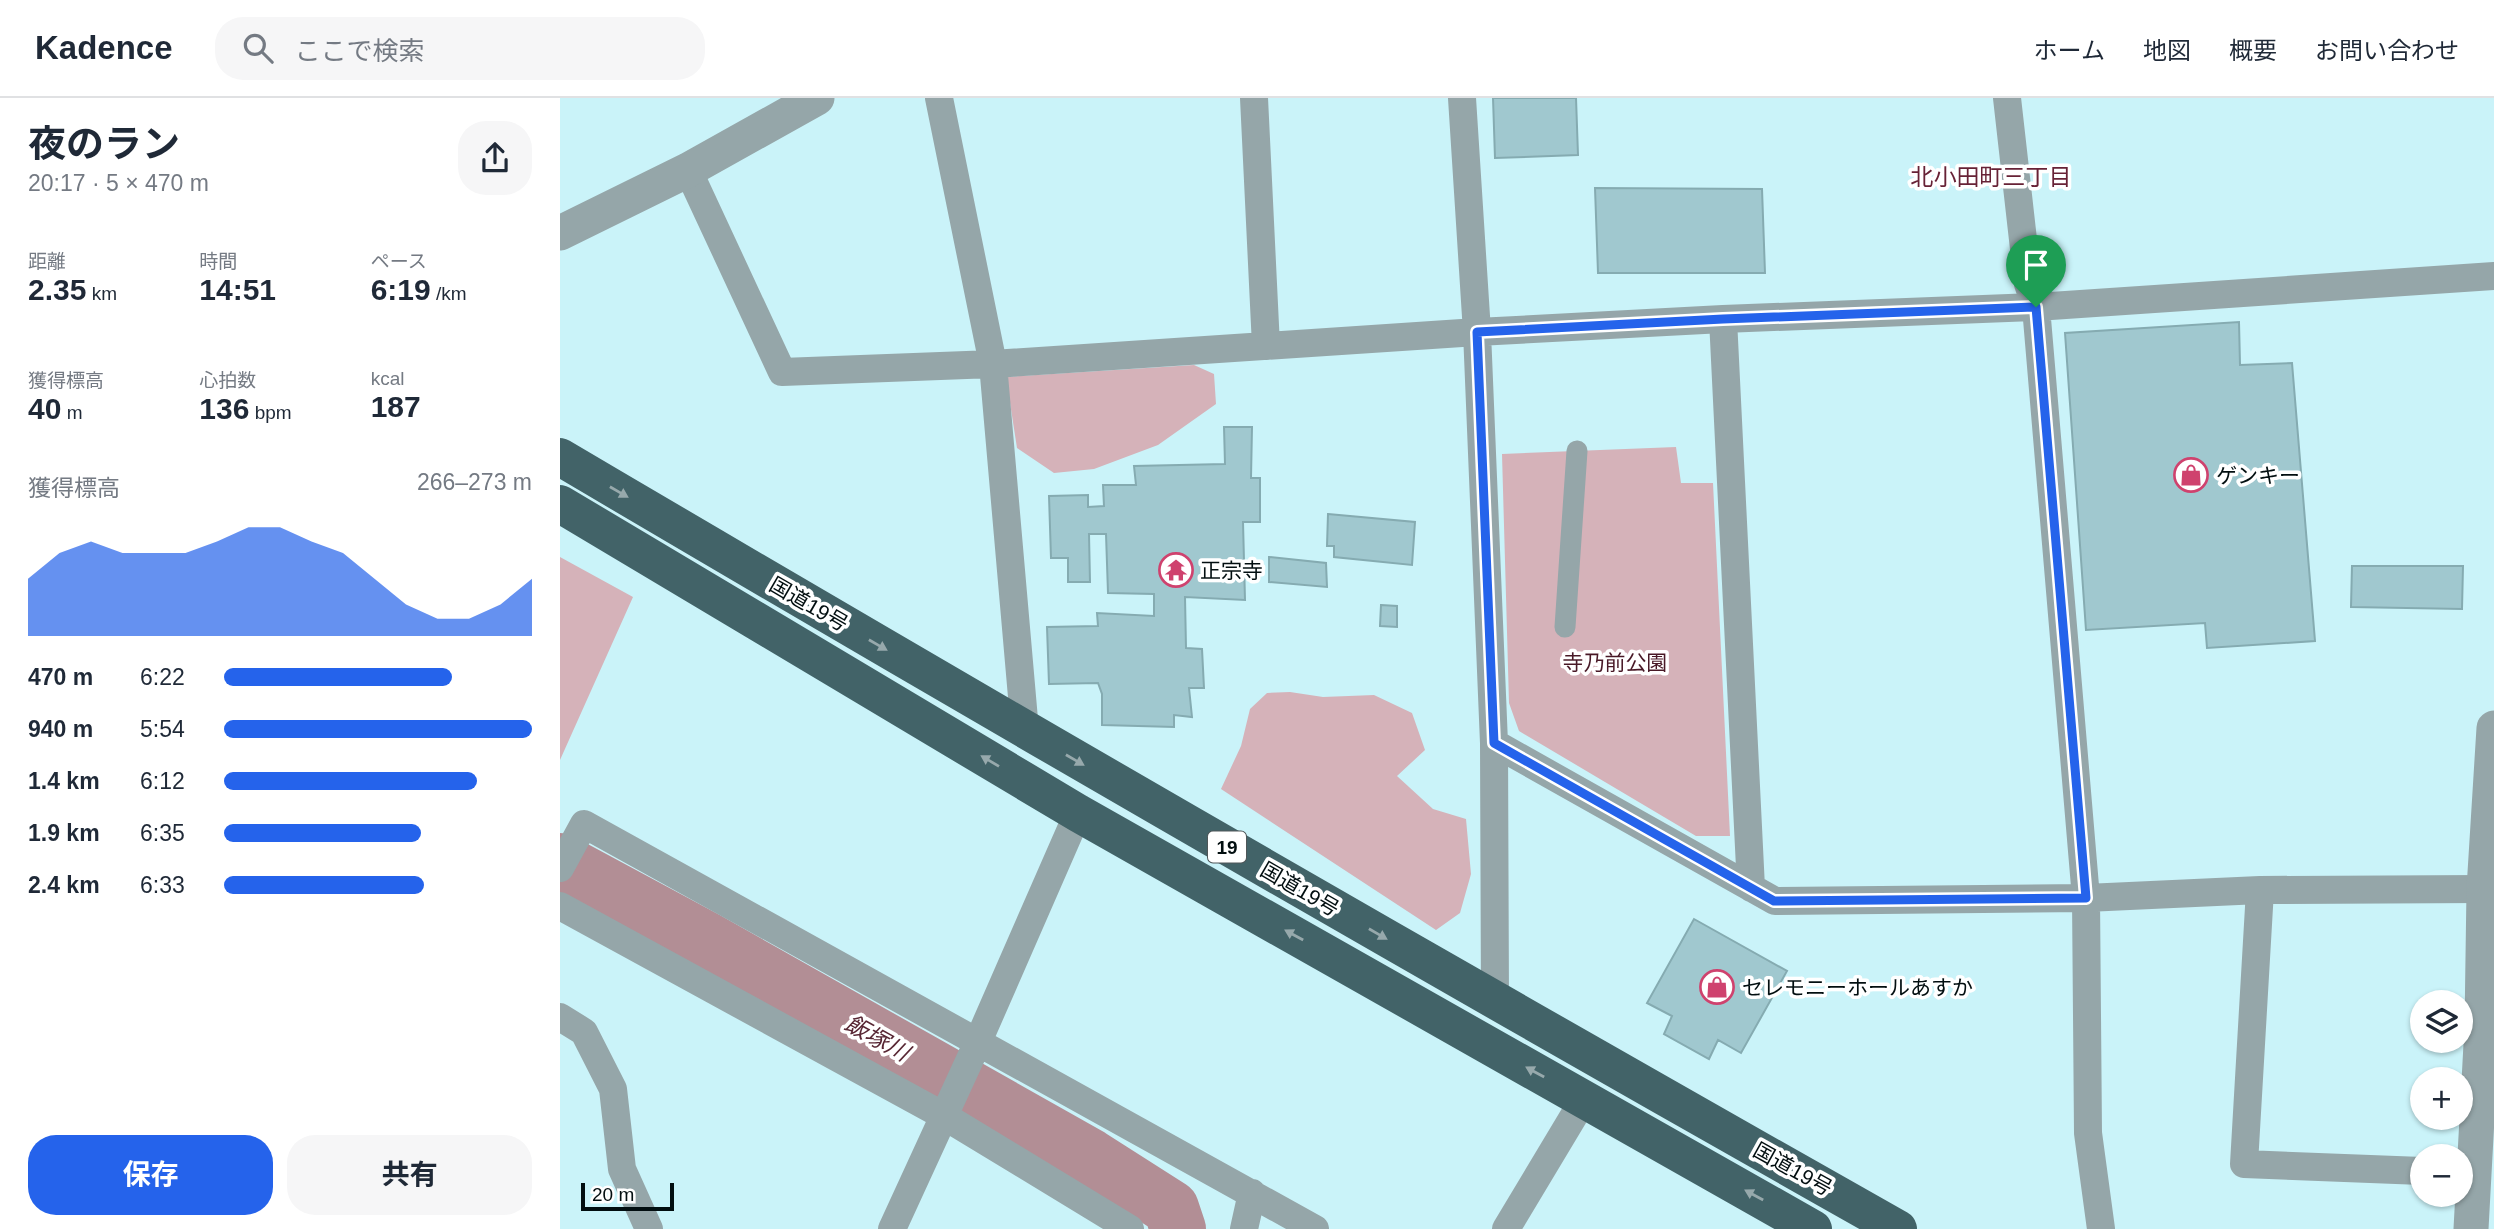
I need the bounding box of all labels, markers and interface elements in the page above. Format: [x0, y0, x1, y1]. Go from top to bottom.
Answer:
search box [215, 17, 705, 80]
text: Kadence [35, 29, 173, 66]
icon: search [239, 29, 277, 67]
text: ここで検索 [295, 36, 425, 66]
text: ホーム [2034, 37, 2105, 64]
text: 地図 [2143, 37, 2191, 64]
text: 概要 [2229, 37, 2277, 64]
text: お問い合わせ [2315, 37, 2459, 64]
button: share [458, 121, 532, 195]
text: 夜のラン [28, 123, 180, 165]
district label: 北小田町三丁目 [1911, 164, 2072, 190]
text: 20:17 · 5 × 470 m [28, 170, 209, 196]
pin [2006, 235, 2066, 307]
icon: arrive [2017, 246, 2055, 284]
text: 距離 [28, 251, 66, 272]
text: 時間 [199, 251, 237, 272]
text: ペース [371, 251, 427, 272]
text: 2.35 [28, 273, 86, 306]
text: 14:51 [199, 273, 276, 306]
text: 6:19 [371, 273, 431, 306]
text: km [86, 283, 117, 304]
text: /km [431, 283, 467, 304]
text: kcal [371, 368, 404, 389]
text: 獲得標高 [28, 370, 104, 391]
text: 心拍数 [199, 370, 256, 391]
text: 187 [371, 390, 421, 423]
text: 40 [28, 392, 61, 425]
text: 136 [199, 392, 249, 425]
text: m [61, 402, 82, 423]
text: bpm [249, 402, 292, 423]
shop icon: ゲンキー [2172, 456, 2210, 494]
place label: ゲンキー [2216, 464, 2300, 487]
text: 266–273 m [417, 469, 532, 495]
text: 獲得標高 [28, 475, 120, 501]
one-way arrow [609, 486, 628, 498]
temple icon: 正宗寺 [1157, 551, 1195, 589]
place label: 正宗寺 [1200, 559, 1263, 582]
street label: 国道19号 [766, 572, 852, 636]
one-way arrow [869, 638, 888, 651]
park label: 寺乃前公園 [1563, 651, 1668, 674]
text: 470 m [28, 664, 93, 690]
text: 6:22 [140, 664, 185, 690]
text: 940 m [28, 716, 93, 742]
text: 5:54 [140, 716, 185, 742]
one-way arrow [1065, 753, 1084, 766]
one-way arrow [981, 755, 1000, 767]
text: 1.4 km [28, 768, 100, 794]
text: 6:12 [140, 768, 185, 794]
text: 1.9 km [28, 820, 100, 846]
text: 6:35 [140, 820, 185, 846]
road number: 19 [1208, 832, 1246, 862]
street label: 国道19号 [1257, 857, 1343, 921]
text: 2.4 km [28, 872, 100, 898]
text: 6:33 [140, 872, 185, 898]
one-way arrow [1368, 928, 1388, 940]
one-way arrow [1284, 929, 1304, 941]
shop icon: セレモニーホールあすか [1698, 968, 1736, 1006]
place label: セレモニーホールあすか [1742, 976, 1973, 999]
map controls [2410, 990, 2473, 1207]
button: layers [2410, 990, 2473, 1053]
water label: 飯塚川 [841, 1010, 916, 1068]
one-way arrow [1525, 1065, 1544, 1078]
button: + [2410, 1067, 2473, 1130]
button: 保存 [28, 1135, 273, 1215]
button: 共有 [287, 1135, 532, 1215]
street label: 国道19号 [1750, 1138, 1836, 1200]
button: − [2410, 1144, 2473, 1207]
scale bar [581, 1180, 674, 1212]
text: 20 m [592, 1184, 634, 1205]
one-way arrow [1744, 1189, 1764, 1201]

